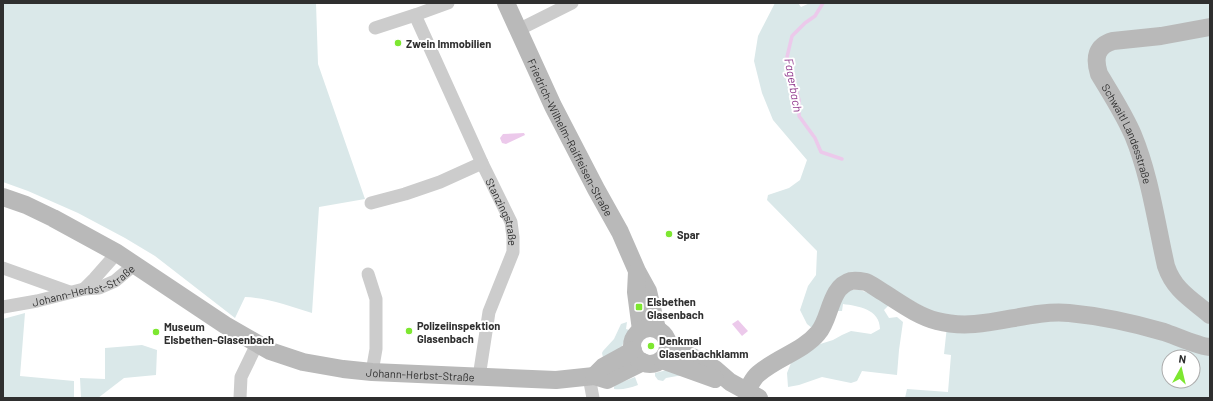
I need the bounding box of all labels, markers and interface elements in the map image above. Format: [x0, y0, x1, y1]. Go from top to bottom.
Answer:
place label: Zwein Immobilien [406, 37, 491, 50]
marker: Zwein Immobilien [393, 38, 403, 48]
street label: Friedrich-Wilhelm-Raiffeisen-Straße [526, 56, 616, 218]
water label: Fagerbach [782, 57, 806, 113]
street label: Schwaitl Landesstraße [1100, 81, 1155, 185]
street label: Stanzingstraße [484, 176, 520, 246]
place label: Spar [677, 228, 701, 241]
marker: Spar [664, 229, 674, 239]
street label: Johann-Herbst-Straße [31, 261, 137, 308]
place label: Elsbethen Glasenbach [647, 295, 704, 321]
marker: Elsbethen Glasenbach [634, 302, 644, 312]
place label: Polizeiinspektion Glasenbach [417, 319, 500, 345]
place label: Museum Elsbethen-Glasenbach [164, 320, 274, 346]
marker: Polizeiinspektion Glasenbach [404, 326, 414, 336]
marker: Museum Elsbethen-Glasenbach [151, 327, 161, 337]
place label: Denkmal Glasenbachklamm [659, 334, 748, 360]
marker: Denkmal Glasenbachklamm [646, 341, 656, 351]
north arrow [1161, 349, 1201, 389]
text: N [1178, 352, 1187, 366]
street label: Johann-Herbst-Straße [365, 365, 475, 383]

